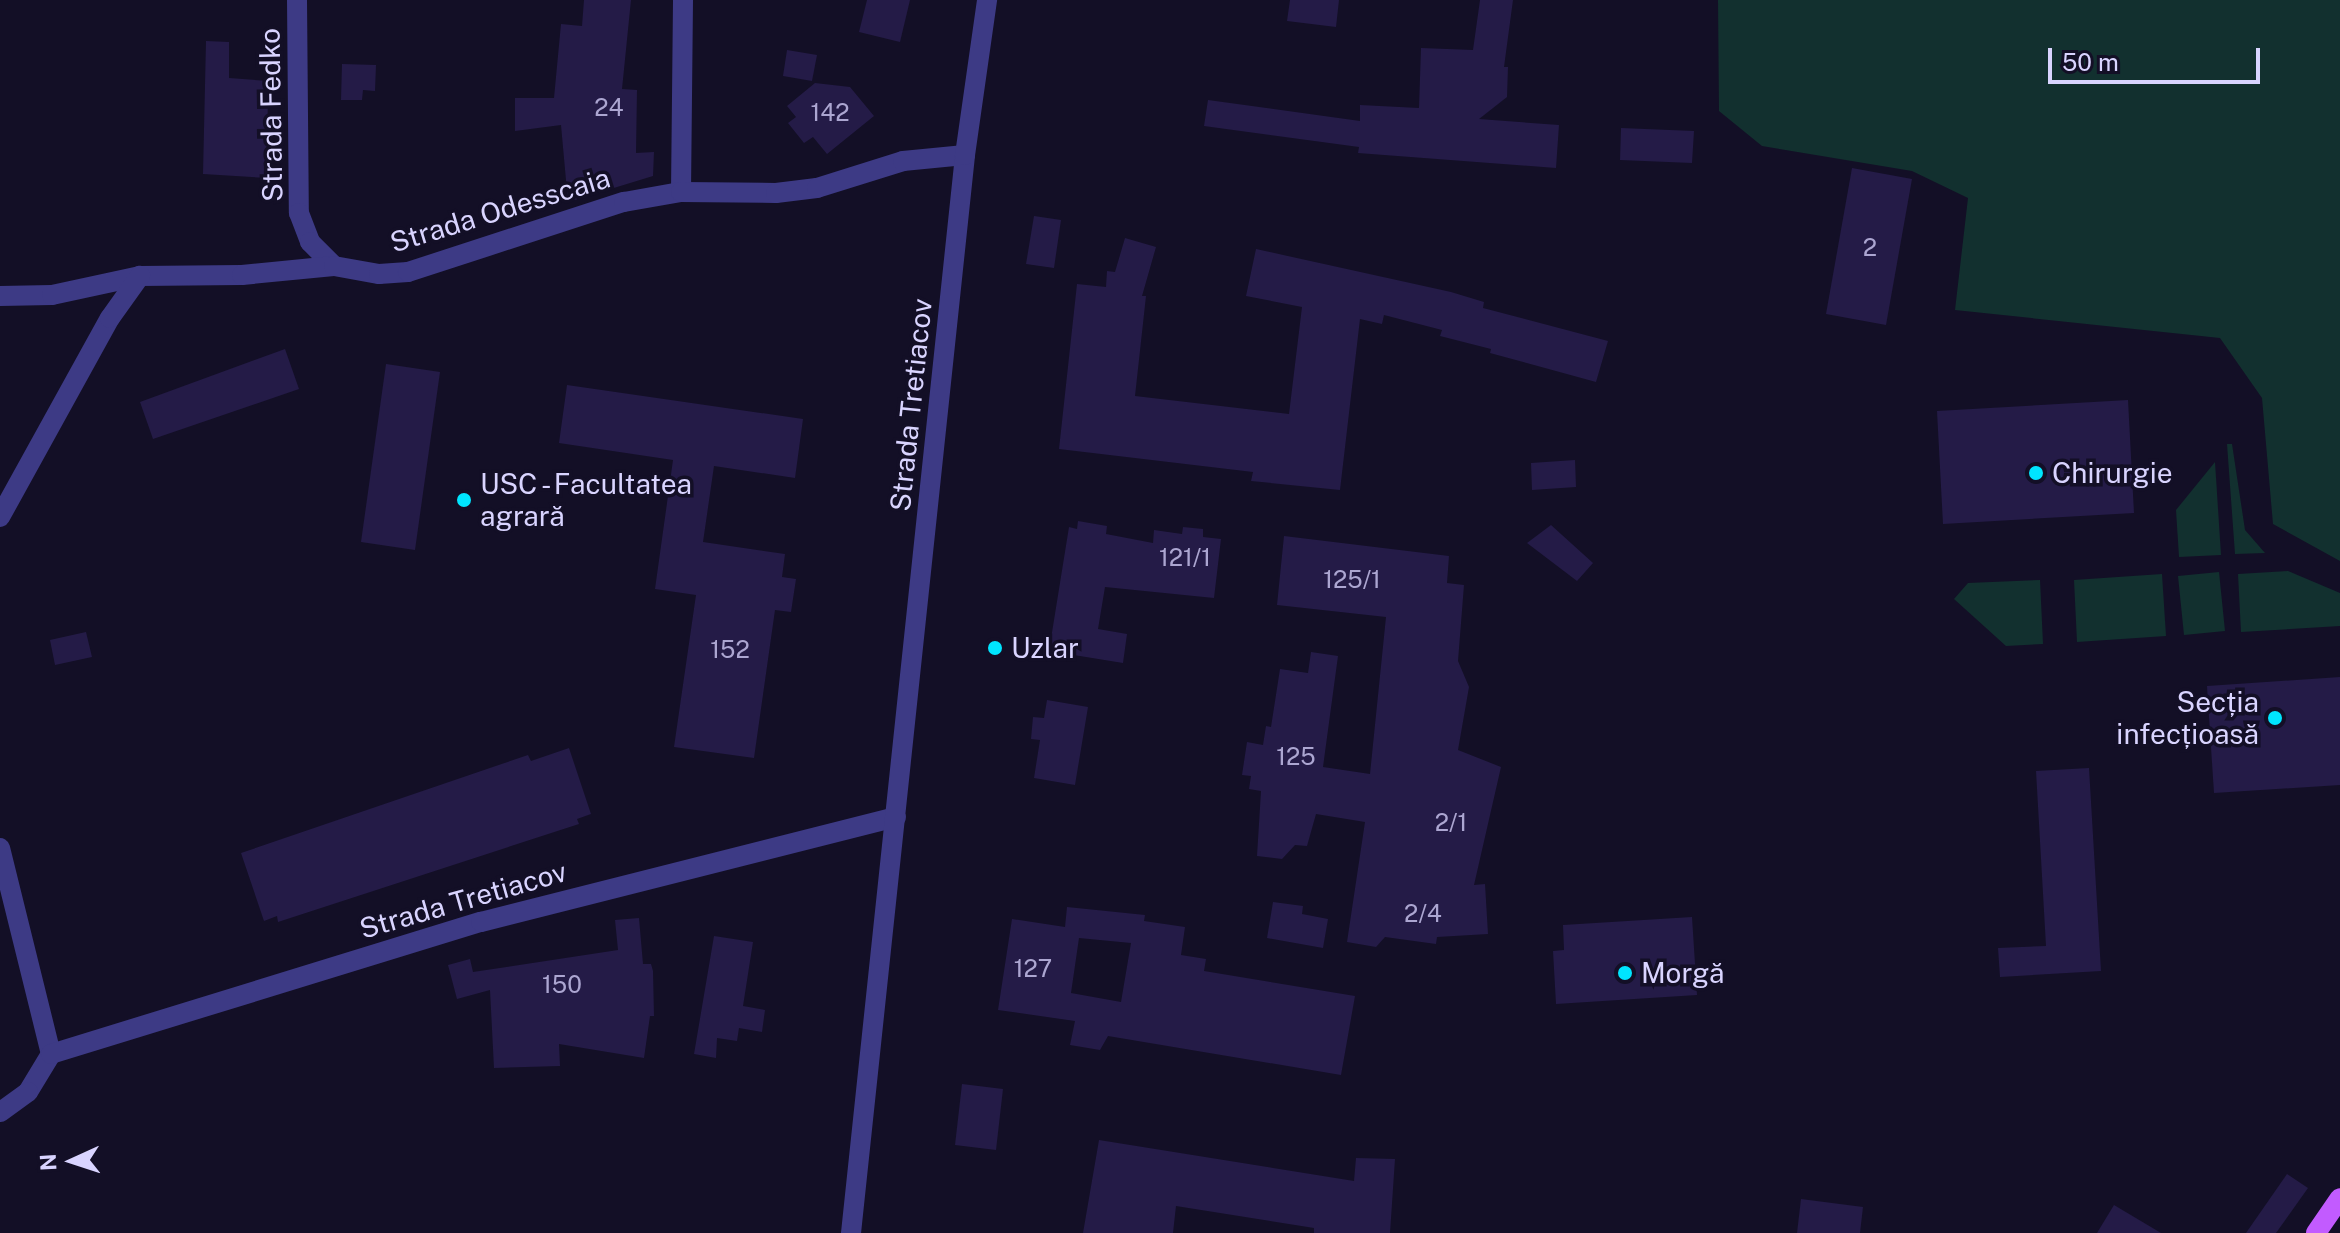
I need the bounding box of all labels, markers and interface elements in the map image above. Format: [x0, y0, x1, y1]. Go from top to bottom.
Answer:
street label: Strada Fedko [253, 28, 289, 202]
scale bar [2052, 32, 2264, 82]
text: 50 m [2062, 48, 2119, 76]
house number: 24 [594, 94, 624, 122]
house number: 142 [810, 99, 850, 127]
street label: Strada Odesscaia [386, 161, 614, 259]
house number: 2 [1863, 234, 1877, 262]
street label: Strada Tretiacov [883, 297, 939, 513]
place label: Chirurgie [2052, 456, 2173, 490]
marker: Chirurgie [2027, 464, 2045, 482]
place label: USC - Facultatea agrară [480, 467, 700, 533]
marker: USC - Facultatea agrară [455, 491, 473, 509]
house number: 121/1 [1159, 544, 1211, 572]
house number: 125/1 [1323, 566, 1381, 594]
place label: Uzlar [1011, 631, 1079, 665]
house number: 152 [710, 636, 750, 664]
marker: Uzlar [986, 639, 1004, 657]
place label: Secția infecțioasă [2116, 685, 2259, 751]
marker: Secția infecțioasă [2266, 709, 2284, 727]
house number: 125 [1276, 743, 1316, 771]
house number: 2/1 [1435, 809, 1467, 837]
street label: Strada Tretiacov [356, 854, 570, 946]
house number: 2/4 [1404, 900, 1442, 928]
house number: 127 [1014, 955, 1052, 983]
place label: Morgă [1641, 956, 1724, 990]
marker: Morgă [1616, 964, 1634, 982]
house number: 150 [542, 971, 582, 999]
north arrow [32, 1121, 112, 1201]
text: N [35, 1153, 61, 1172]

